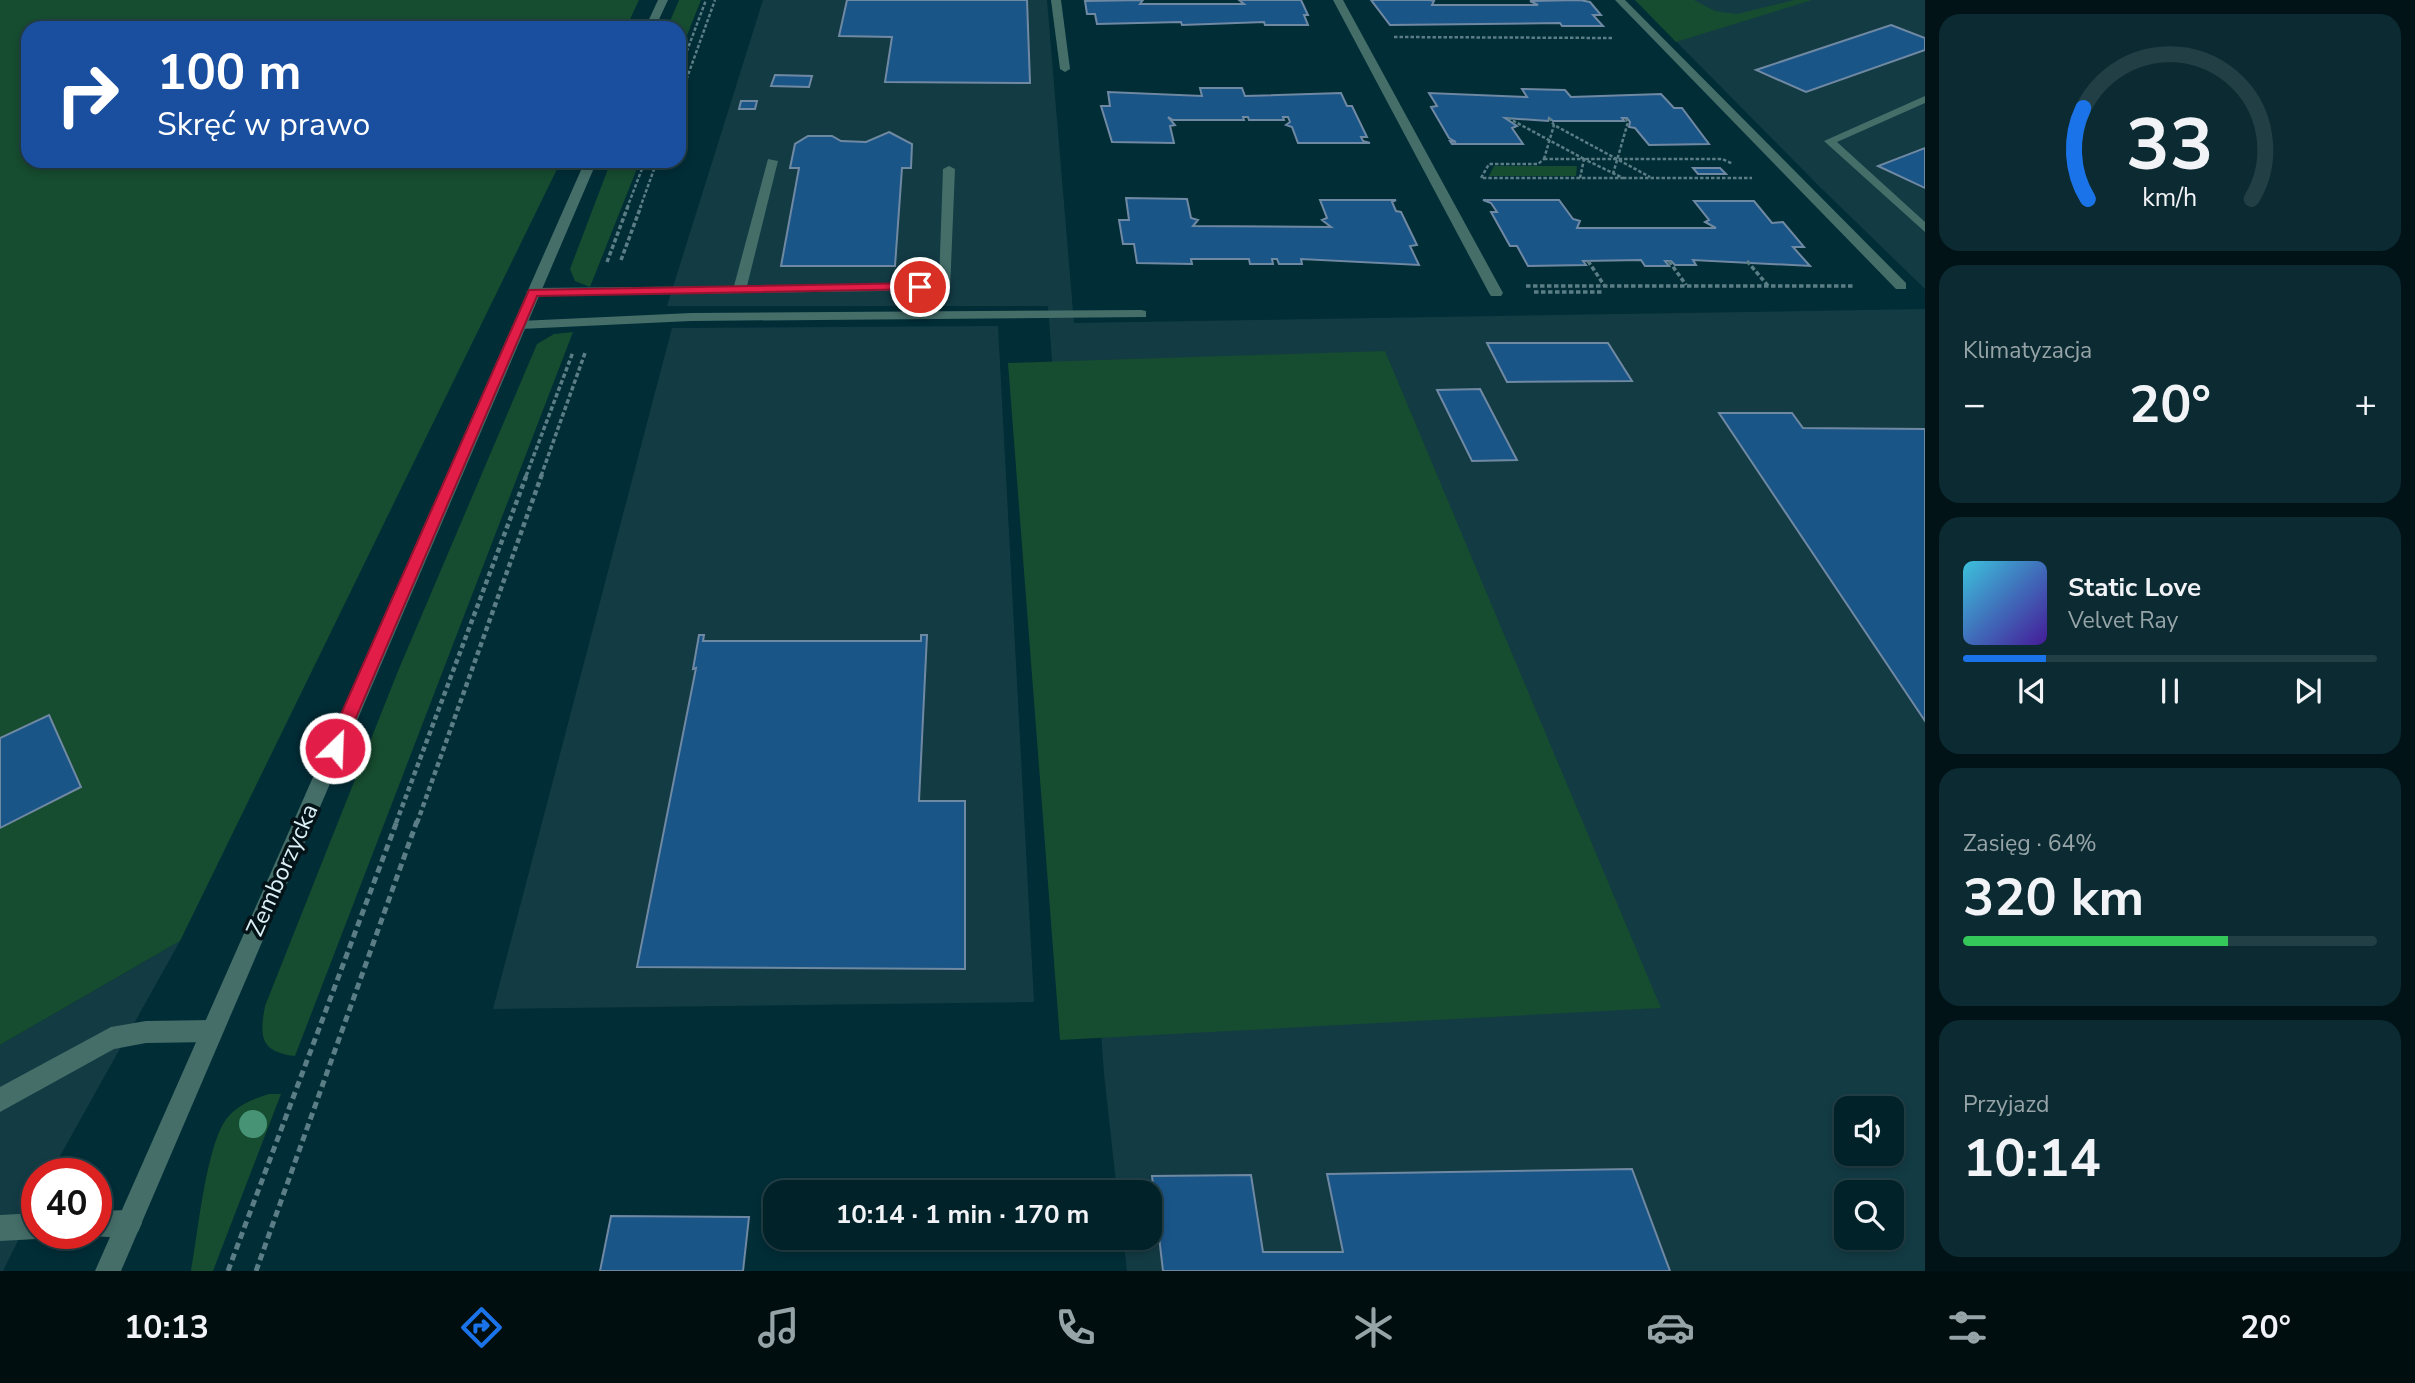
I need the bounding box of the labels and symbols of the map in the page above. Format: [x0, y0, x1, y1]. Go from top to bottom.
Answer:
pin [890, 257, 950, 317]
position arrow [298, 711, 372, 785]
street label: Zemborzycka [239, 799, 325, 941]
speed limit sign: 40 [21, 1158, 112, 1249]

